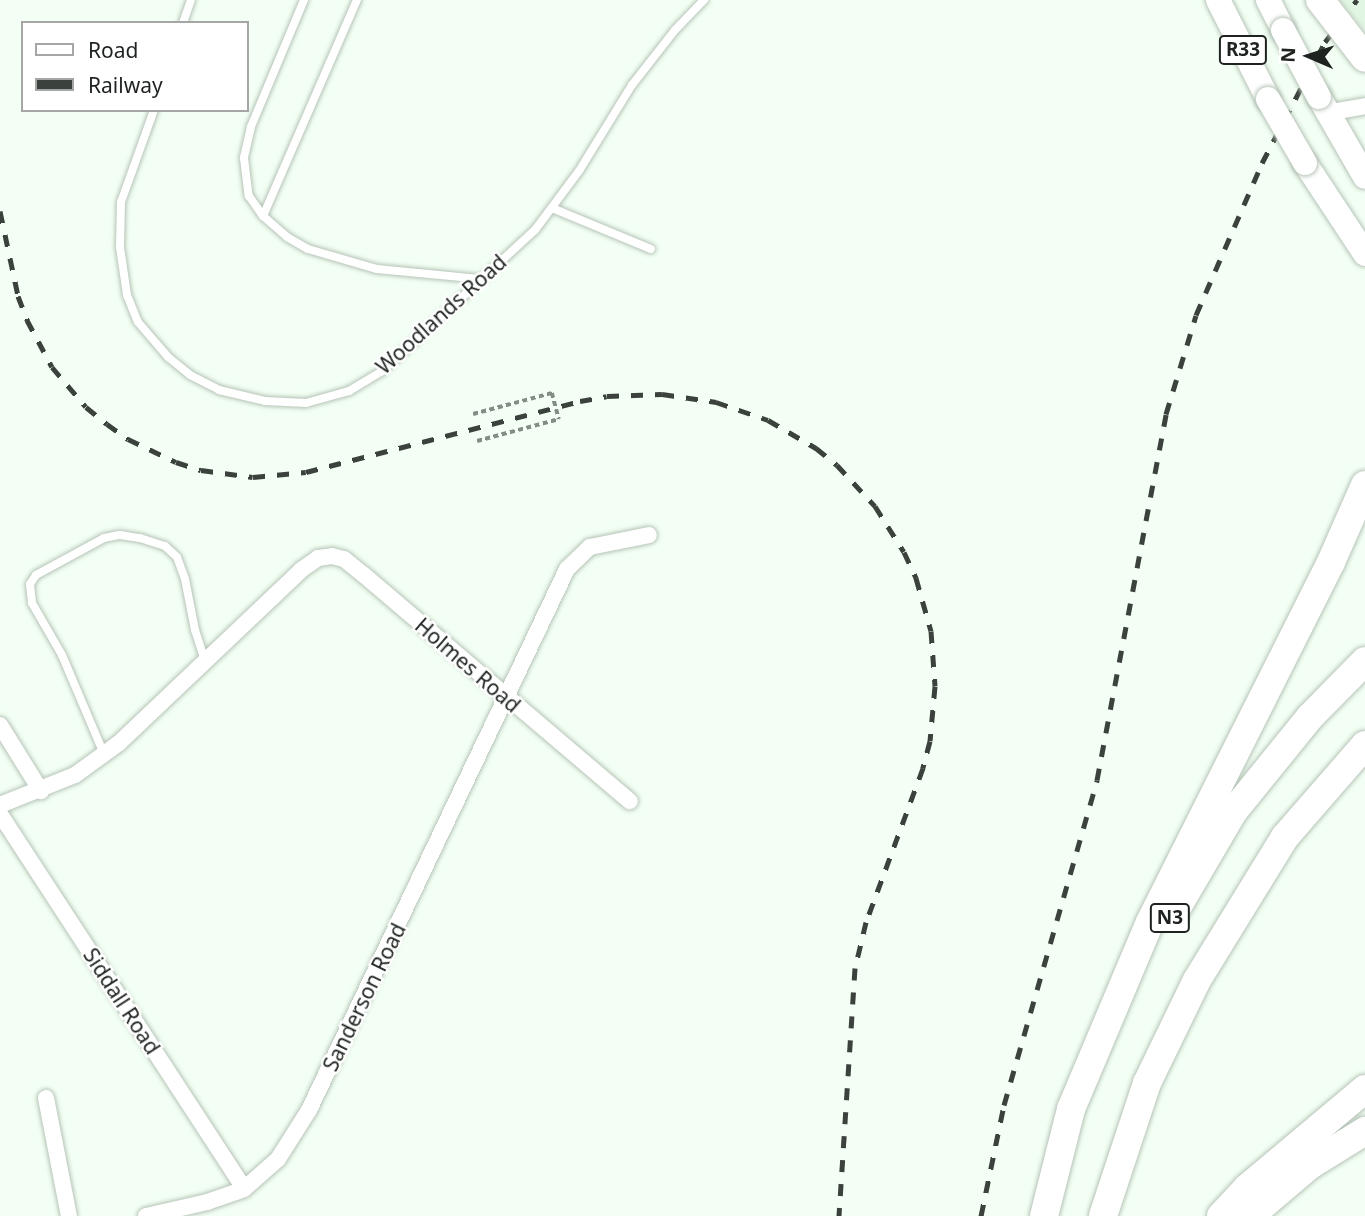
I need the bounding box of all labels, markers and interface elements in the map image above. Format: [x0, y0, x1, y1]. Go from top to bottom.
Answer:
legend [21, 21, 248, 112]
north arrow [1274, 21, 1344, 91]
road number: R33 [1218, 34, 1268, 66]
text: Road [88, 36, 138, 64]
text: N [1275, 47, 1301, 63]
text: Railway [88, 71, 163, 99]
street label: Woodlands Road [371, 249, 511, 379]
street label: Holmes Road [410, 612, 526, 718]
road number: N3 [1149, 902, 1191, 934]
street label: Sanderson Road [317, 919, 411, 1075]
street label: Siddall Road [78, 943, 166, 1059]

